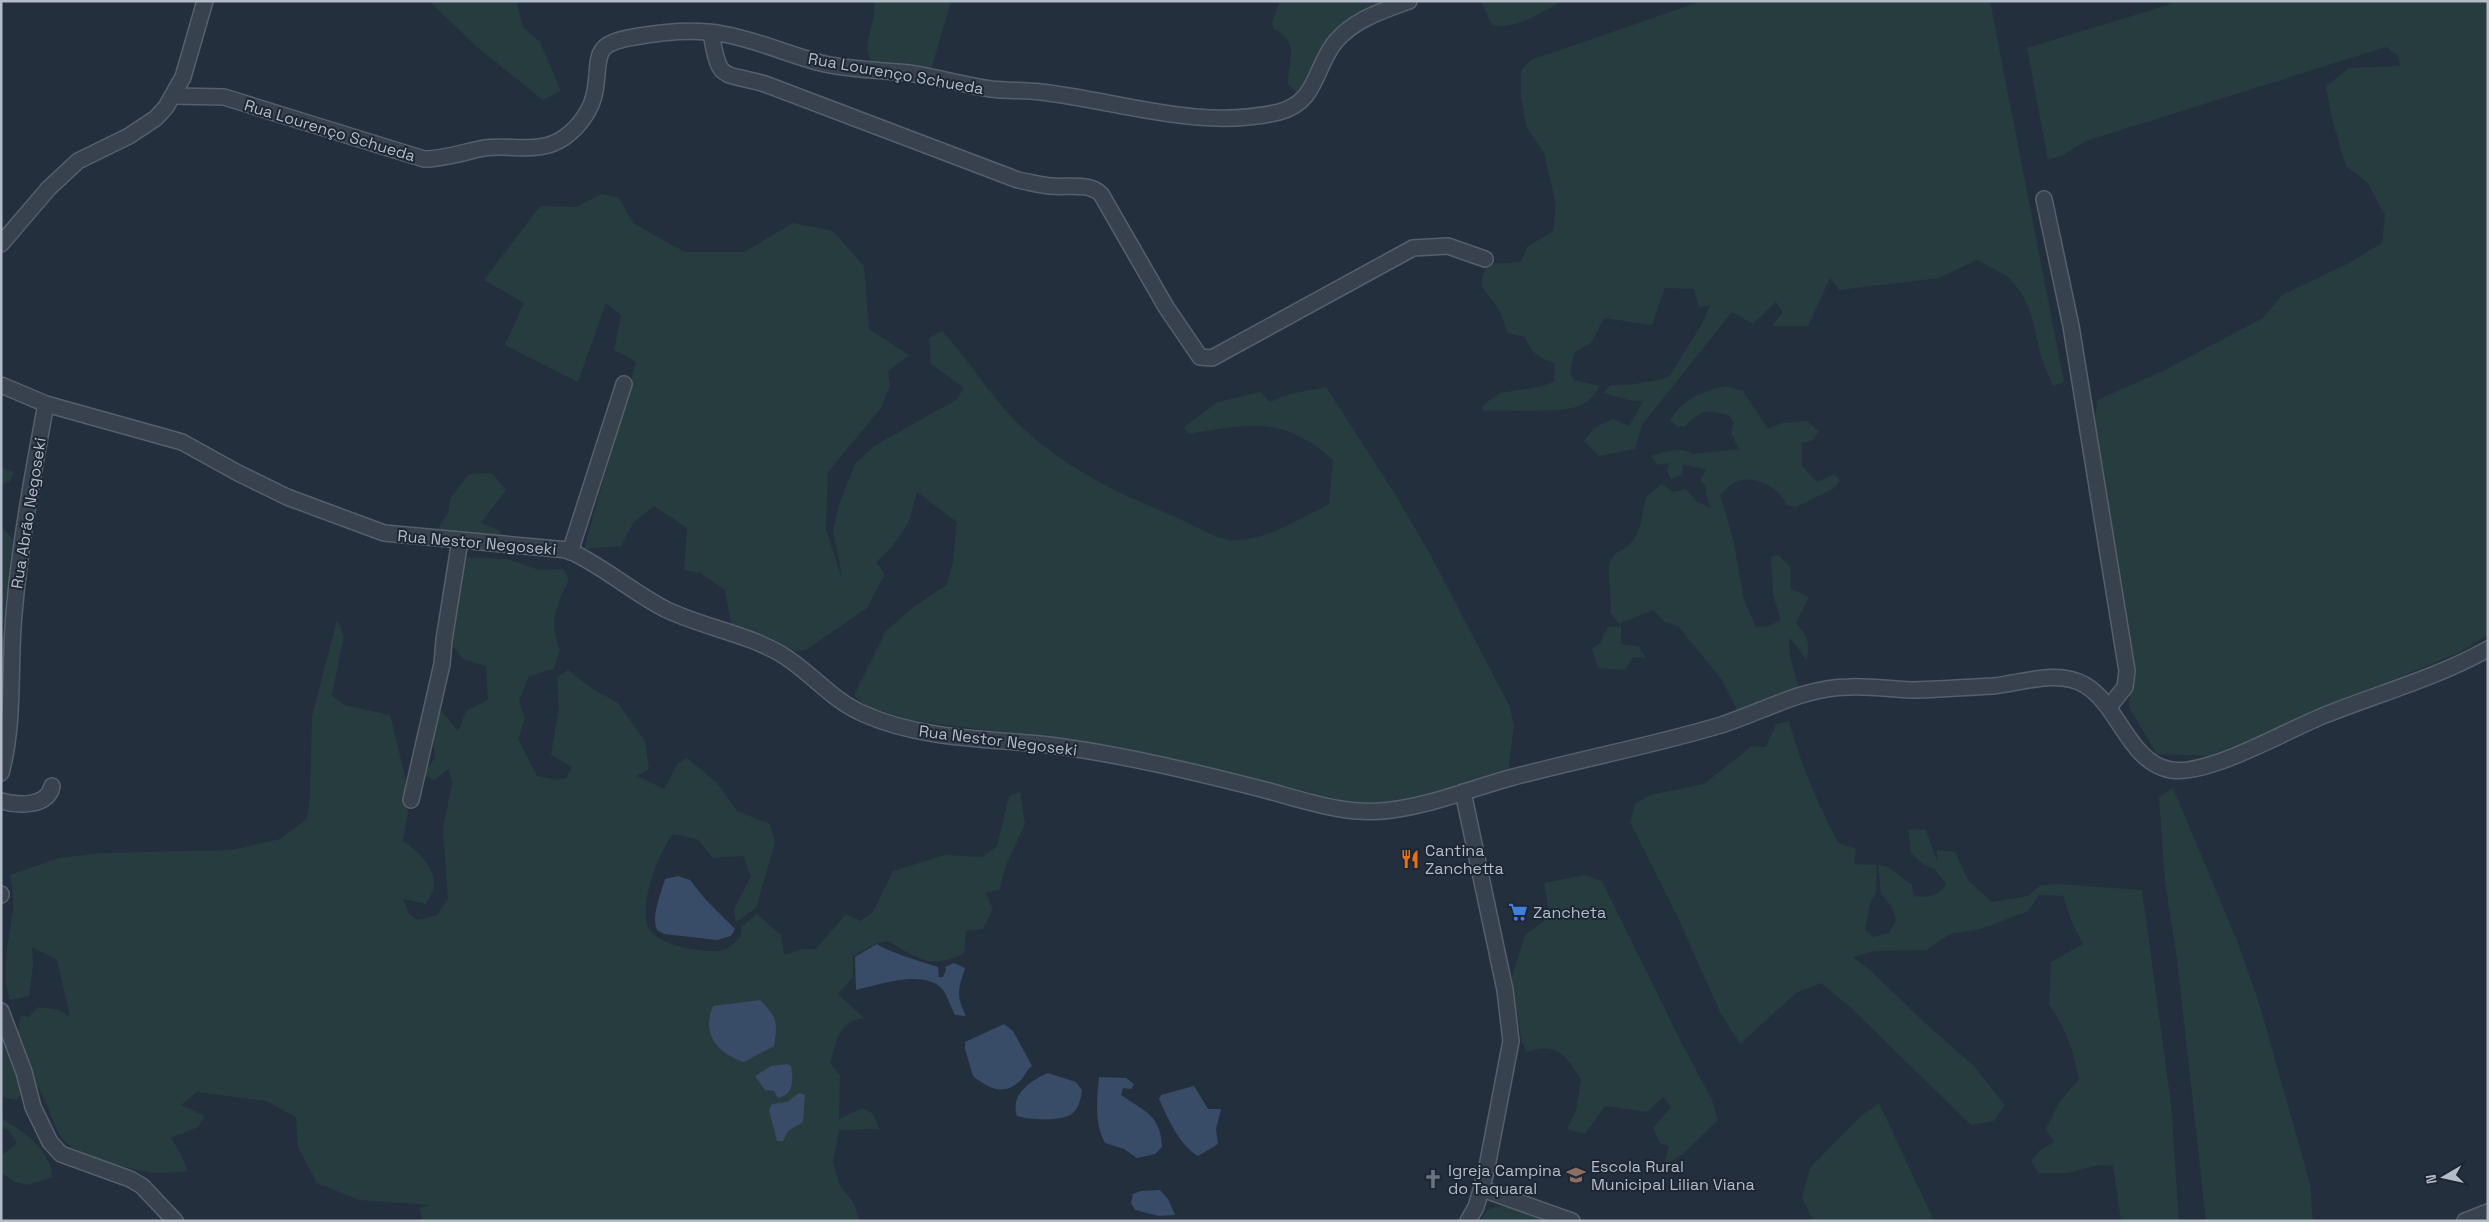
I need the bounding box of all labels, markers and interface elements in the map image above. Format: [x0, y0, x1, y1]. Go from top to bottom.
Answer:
street label: Rua Lourenço Schueda [806, 48, 985, 99]
street label: Rua Lourenço Schueda [242, 94, 418, 167]
street label: Rua Abrão Negoseki [6, 436, 51, 590]
street label: Rua Nestor Negoseki [397, 525, 557, 560]
street label: Rua Nestor Negoseki [918, 720, 1078, 761]
place label: Cantina Zanchetta [1425, 840, 1504, 879]
restaurant icon: Cantina Zanchetta [1399, 848, 1421, 870]
supermarket icon: Zancheta [1507, 901, 1529, 923]
place label: Zancheta [1533, 902, 1606, 923]
north arrow [2419, 1152, 2469, 1202]
place label: Escola Rural Municipal Lilian Viana [1591, 1156, 1755, 1195]
place label: Igreja Campina do Taquaral [1448, 1160, 1561, 1199]
school or university icon: Escola Rural Municipal Lilian Viana [1565, 1164, 1587, 1186]
church icon: Igreja Campina do Taquaral [1422, 1168, 1444, 1190]
text: N [2422, 1173, 2441, 1185]

